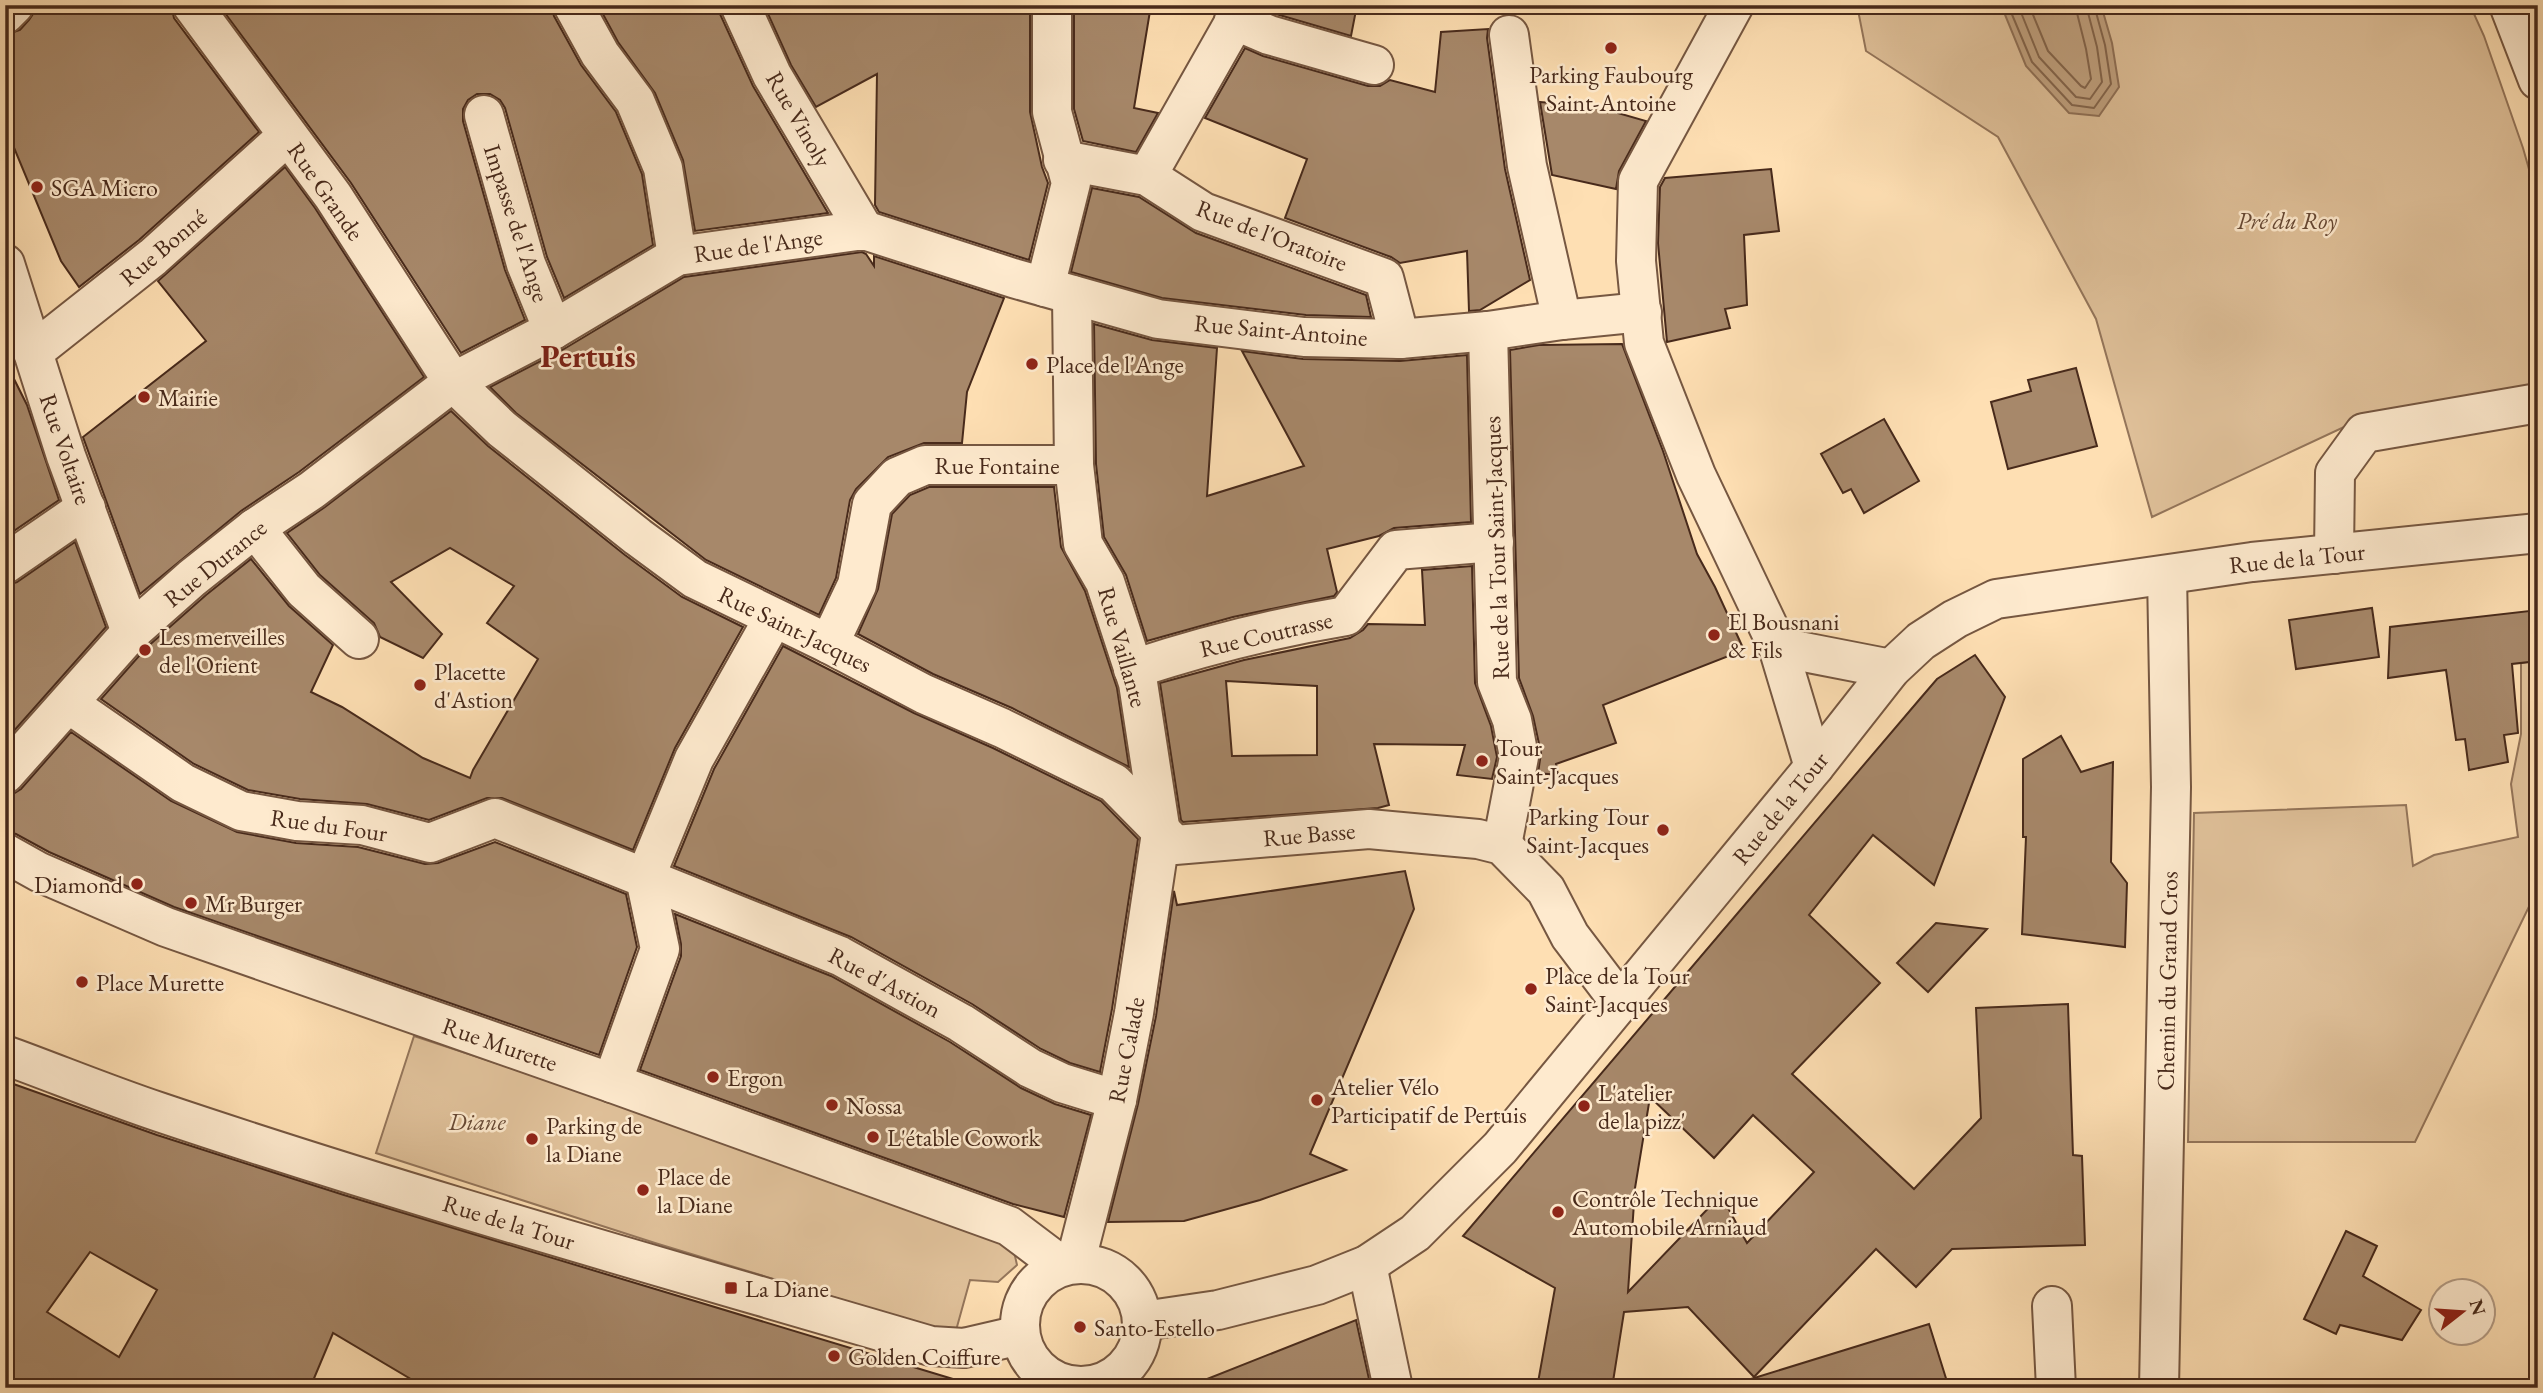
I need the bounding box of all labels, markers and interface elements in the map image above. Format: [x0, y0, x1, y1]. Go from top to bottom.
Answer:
marker: Parking Faubourg Saint-Antoine [1603, 40, 1619, 56]
place label: Parking Faubourg Saint-Antoine [1529, 59, 1693, 118]
street label: Rue Vinoly [759, 65, 839, 173]
street label: Rue Grande [281, 136, 371, 246]
street label: Impasse de l'Ange [477, 140, 557, 306]
place label: SGA Micro [51, 172, 158, 203]
marker: SGA Micro [29, 179, 45, 195]
street label: Rue de l'Oratoire [1192, 192, 1352, 278]
street label: Rue Bonné [113, 202, 213, 292]
park label: Pré du Roy [2237, 205, 2337, 236]
street label: Rue de l'Ange [692, 221, 824, 269]
street label: Rue Saint-Antoine [1193, 307, 1369, 353]
district label: Pertuis [540, 335, 636, 377]
place label: Place de l'Ange [1046, 349, 1184, 380]
marker: Place de l'Ange [1024, 356, 1040, 372]
place label: Mairie [158, 382, 218, 413]
street label: Rue Voltaire [33, 389, 99, 509]
marker: Mairie [136, 389, 152, 405]
street label: Rue de la Tour Saint-Jacques [1476, 416, 1516, 680]
street label: Rue Fontaine [934, 450, 1060, 481]
street label: Rue Durance [157, 512, 273, 614]
street label: Rue de la Tour [2228, 535, 2366, 581]
street label: Rue Saint-Jacques [713, 579, 877, 679]
street label: Rue Vaillante [1091, 583, 1155, 711]
street label: Rue Coutrasse [1197, 604, 1335, 664]
place label: El Bousnani & Fils [1728, 606, 1839, 665]
place label: Les merveilles de l'Orient [159, 621, 285, 680]
marker: El Bousnani & Fils [1706, 627, 1722, 643]
marker: Les merveilles de l'Orient [137, 642, 153, 658]
place label: Placette d'Astion [434, 656, 514, 715]
marker: Placette d'Astion [412, 677, 428, 693]
place label: Tour Saint-Jacques [1496, 732, 1619, 791]
street label: Rue de la Tour [1725, 745, 1835, 871]
marker: Tour Saint-Jacques [1474, 753, 1490, 769]
street label: Rue du Four [269, 801, 389, 849]
place label: Parking Tour Saint-Jacques [1526, 801, 1649, 860]
street label: Rue Basse [1262, 815, 1356, 853]
marker: Parking Tour Saint-Jacques [1655, 822, 1671, 838]
place label: Diamond [34, 869, 124, 900]
street label: Chemin du Grand Cros [2150, 871, 2184, 1091]
marker: Diamond [129, 876, 145, 892]
place label: Mr Burger [205, 888, 302, 919]
marker: Mr Burger [183, 895, 199, 911]
street label: Rue d'Astion [823, 939, 947, 1025]
place label: Place de la Tour Saint-Jacques [1545, 960, 1690, 1019]
place label: Place Murette [96, 967, 224, 998]
marker: Place Murette [74, 974, 90, 990]
marker: Place de la Tour Saint-Jacques [1523, 981, 1539, 997]
street label: Rue Calade [1101, 994, 1151, 1106]
street label: Rue Murette [438, 1010, 562, 1078]
place label: Ergon [727, 1062, 784, 1093]
marker: Ergon [705, 1069, 721, 1085]
place label: Atelier Vélo Participatif de Pertuis [1330, 1071, 1527, 1130]
place label: L'atelier de la pizz' [1598, 1077, 1686, 1136]
place label: Nossa [846, 1090, 902, 1121]
marker: Atelier Vélo Participatif de Pertuis [1309, 1092, 1325, 1108]
marker: Nossa [824, 1097, 840, 1113]
marker: L'atelier de la pizz' [1576, 1098, 1592, 1114]
park label: Diane [447, 1106, 506, 1137]
place label: Parking de la Diane [546, 1110, 642, 1169]
place label: L'étable Cowork [887, 1122, 1041, 1153]
marker: L'étable Cowork [865, 1129, 881, 1145]
marker: Parking de la Diane [524, 1131, 540, 1147]
place label: Place de la Diane [657, 1161, 733, 1220]
marker: Place de la Diane [635, 1182, 651, 1198]
place label: Contrôle Technique Automobile Arniaud [1571, 1183, 1768, 1242]
street label: Rue de la Tour [439, 1187, 579, 1257]
marker: Contrôle Technique Automobile Arniaud [1550, 1204, 1566, 1220]
place label: La Diane [745, 1273, 829, 1304]
north arrow [2428, 1278, 2498, 1348]
marker: La Diane [723, 1280, 739, 1296]
text: N [2464, 1296, 2492, 1319]
place label: Santo-Estello [1094, 1312, 1215, 1343]
marker: Santo-Estello [1072, 1319, 1088, 1335]
place label: Golden Coiffure [848, 1341, 1000, 1372]
marker: Golden Coiffure [826, 1348, 842, 1364]

